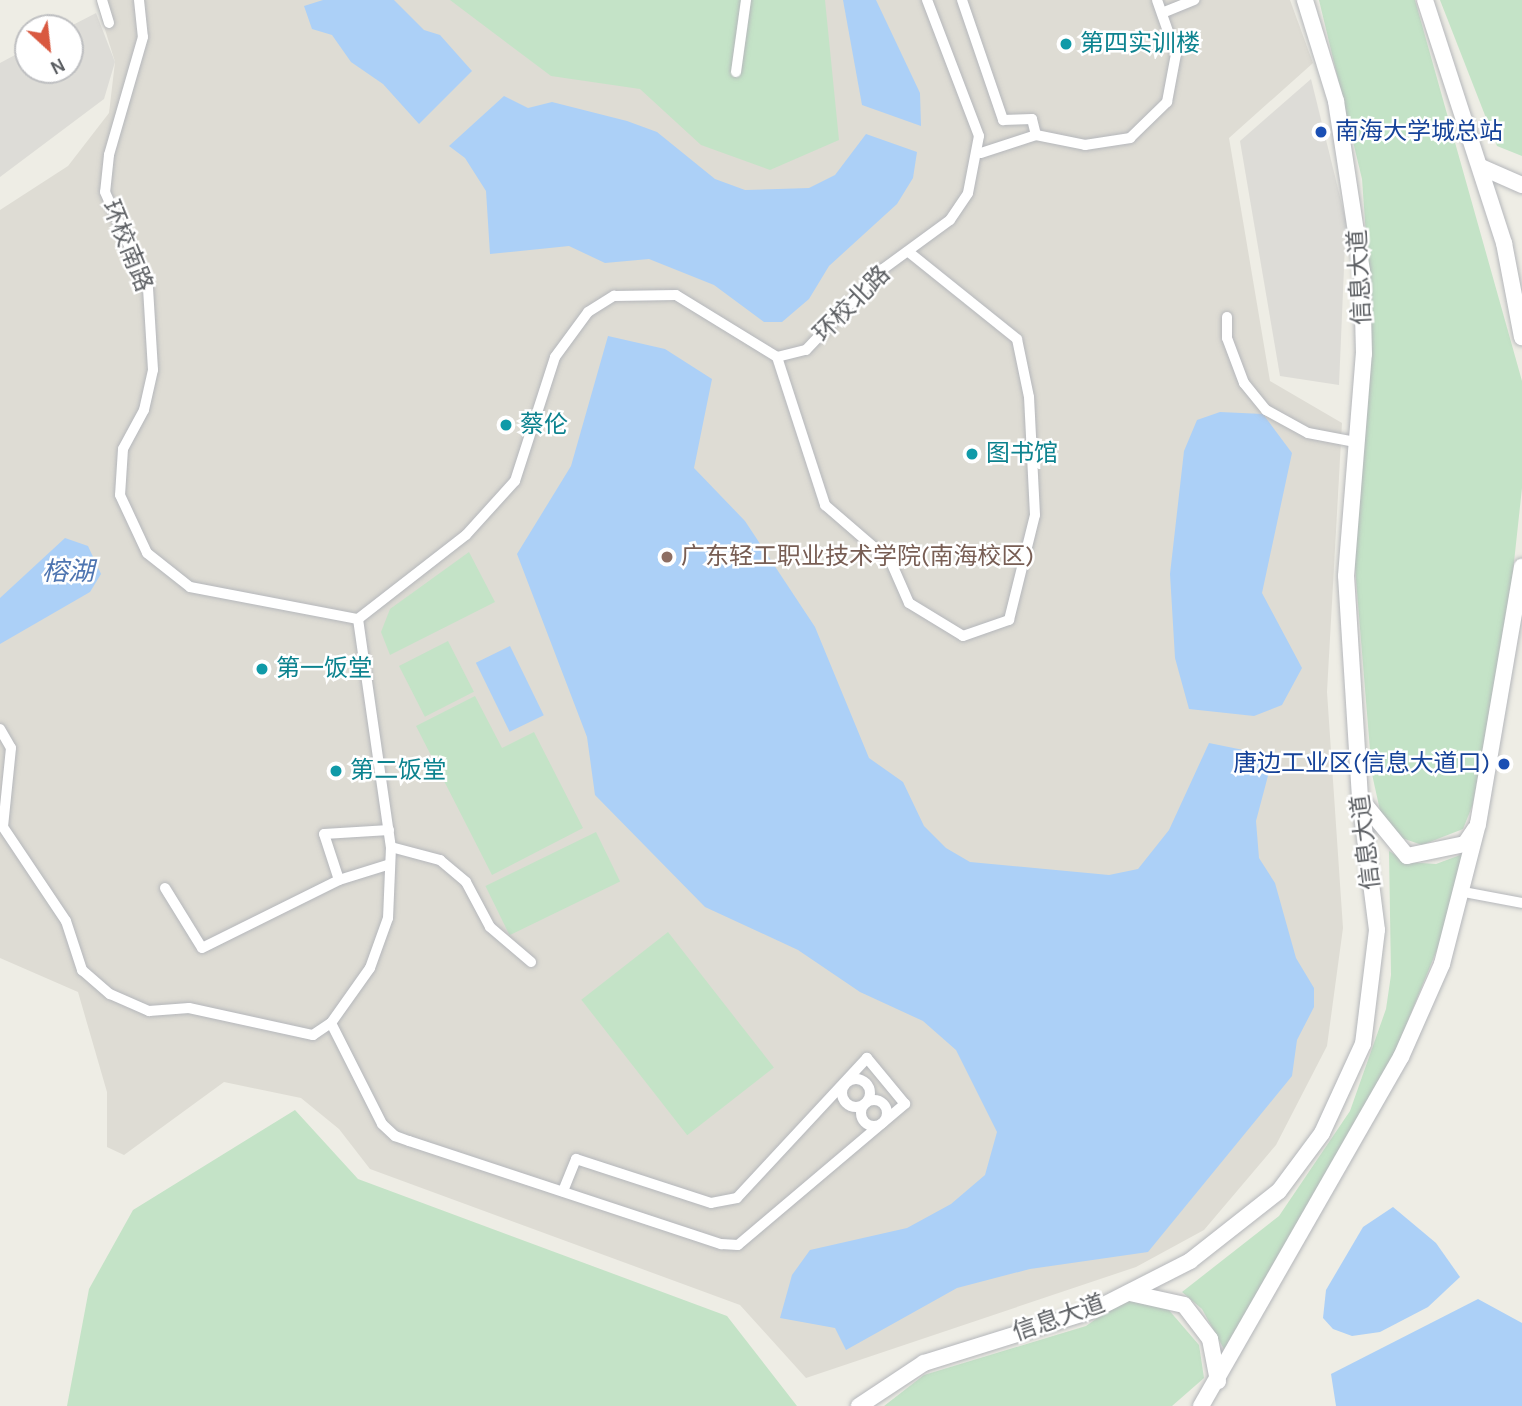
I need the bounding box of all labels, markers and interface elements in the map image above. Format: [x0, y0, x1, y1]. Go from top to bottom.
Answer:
north arrow [14, 14, 84, 84]
place label: 第四实训楼 [1080, 30, 1200, 58]
marker: 第四实训楼 [1058, 36, 1074, 52]
text: N [47, 53, 69, 79]
place label: 南海大学城总站 [1335, 118, 1503, 146]
marker: 南海大学城总站 [1313, 124, 1329, 140]
street label: 环校南路 [96, 196, 158, 296]
street label: 信息大道 [1343, 228, 1377, 326]
street label: 环校北路 [808, 260, 896, 348]
place label: 蔡伦 [520, 411, 568, 439]
marker: 蔡伦 [498, 417, 514, 433]
place label: 图书馆 [986, 440, 1058, 468]
marker: 图书馆 [964, 446, 980, 462]
place label: 广东轻工职业技术学院(南海校区) [681, 543, 1034, 571]
marker: 广东轻工职业技术学院(南海校区) [659, 549, 675, 565]
water label: 榕湖 [42, 556, 94, 588]
place label: 第一饭堂 [276, 655, 372, 683]
marker: 第一饭堂 [254, 661, 270, 677]
place label: 唐边工业区(信息大道口) [1233, 750, 1490, 778]
marker: 唐边工业区(信息大道口) [1496, 756, 1512, 772]
place label: 第二饭堂 [350, 757, 446, 785]
marker: 第二饭堂 [328, 763, 344, 779]
street label: 信息大道 [1346, 793, 1386, 891]
street label: 信息大道 [1009, 1289, 1109, 1347]

